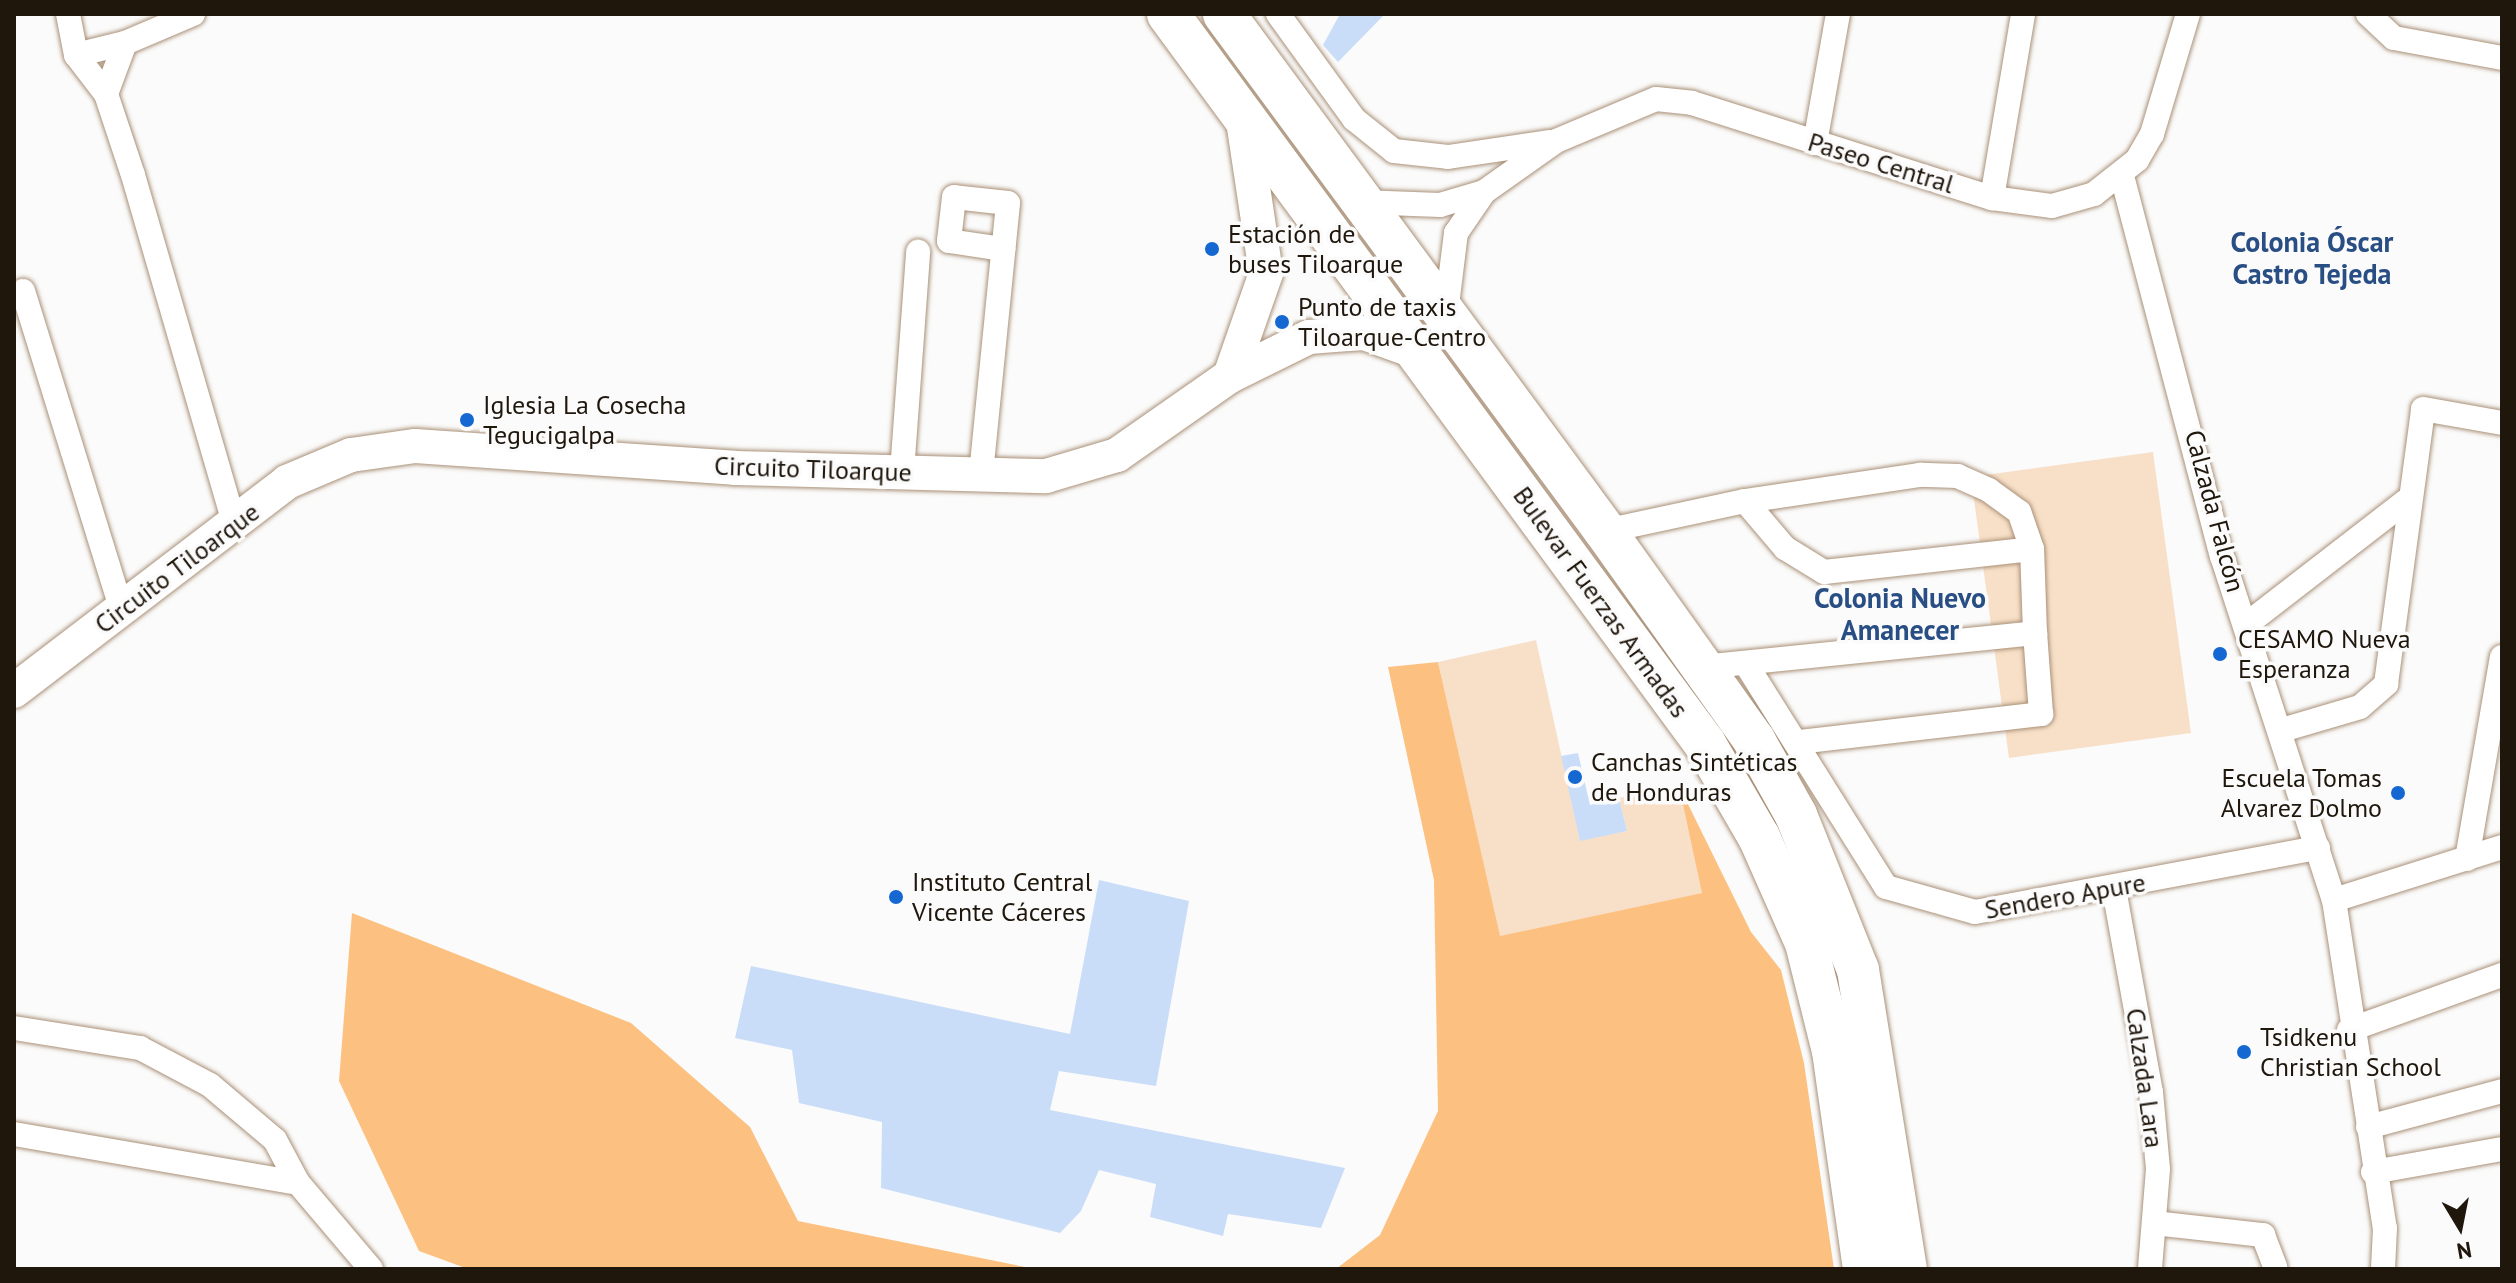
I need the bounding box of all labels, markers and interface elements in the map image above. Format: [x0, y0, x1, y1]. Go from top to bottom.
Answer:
street label: Paseo Central [1804, 126, 1958, 200]
place label: Estación de buses Tiloarque [1228, 218, 1404, 280]
district label: Colonia Óscar Castro Tejeda [2230, 225, 2394, 291]
marker: Estación de buses Tiloarque [1203, 240, 1221, 258]
place label: Punto de taxis Tiloarque-Centro [1298, 291, 1486, 352]
marker: Punto de taxis Tiloarque-Centro [1273, 313, 1291, 331]
place label: Iglesia La Cosecha Tegucigalpa [483, 389, 686, 450]
marker: Iglesia La Cosecha Tegucigalpa [458, 411, 476, 429]
street label: Calzada Falcón [2178, 427, 2252, 595]
street label: Circuito Tiloarque [713, 450, 913, 488]
street label: Bulevar Fuerzas Armadas [1507, 480, 1695, 724]
street label: Circuito Tiloarque [88, 496, 266, 640]
district label: Colonia Nuevo Amanecer [1814, 581, 1986, 647]
place label: CESAMO Nueva Esperanza [2238, 623, 2411, 684]
marker: CESAMO Nueva Esperanza [2209, 643, 2231, 665]
place label: Canchas Sintéticas de Honduras [1591, 746, 1797, 808]
place label: Escuela Tomas Alvarez Dolmo [2220, 762, 2382, 824]
marker: Canchas Sintéticas de Honduras [1566, 768, 1584, 786]
marker: Escuela Tomas Alvarez Dolmo [2389, 784, 2407, 802]
place label: Instituto Central Vicente Cáceres [912, 866, 1092, 928]
street label: Sendero Apure [1982, 866, 2148, 926]
marker: Instituto Central Vicente Cáceres [887, 888, 905, 906]
street label: Calzada Lara [2120, 1006, 2170, 1150]
place label: Tsidkenu Christian School [2260, 1021, 2441, 1082]
marker: Tsidkenu Christian School [2235, 1043, 2253, 1061]
north arrow [2420, 1187, 2500, 1267]
text: N [2455, 1236, 2474, 1266]

